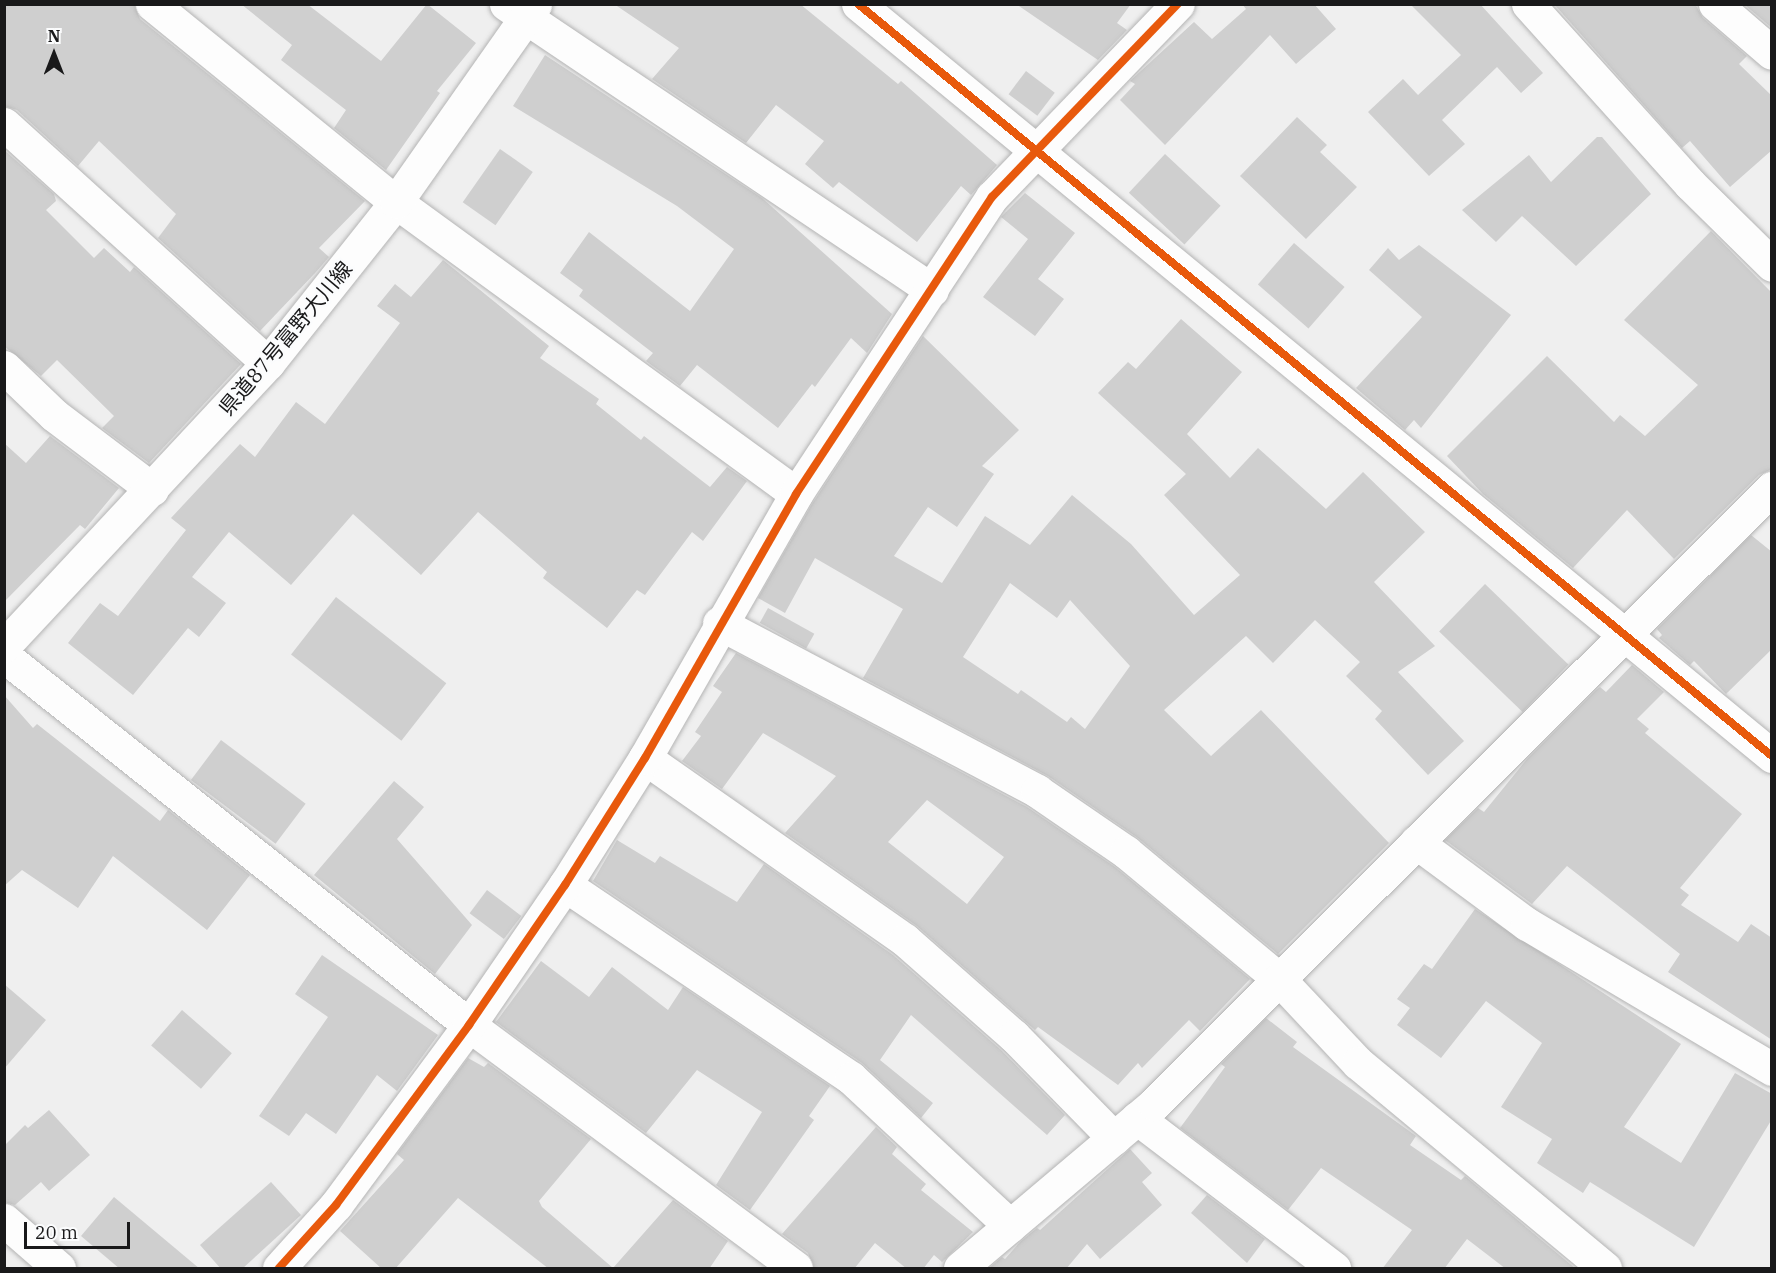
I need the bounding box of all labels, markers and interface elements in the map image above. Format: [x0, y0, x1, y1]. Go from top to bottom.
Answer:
north arrow [24, 24, 84, 84]
text: N [48, 26, 60, 46]
street label: 県道87号富野大川線 [213, 256, 357, 420]
scale bar [27, 1210, 134, 1248]
text: 20 m [35, 1221, 78, 1244]

